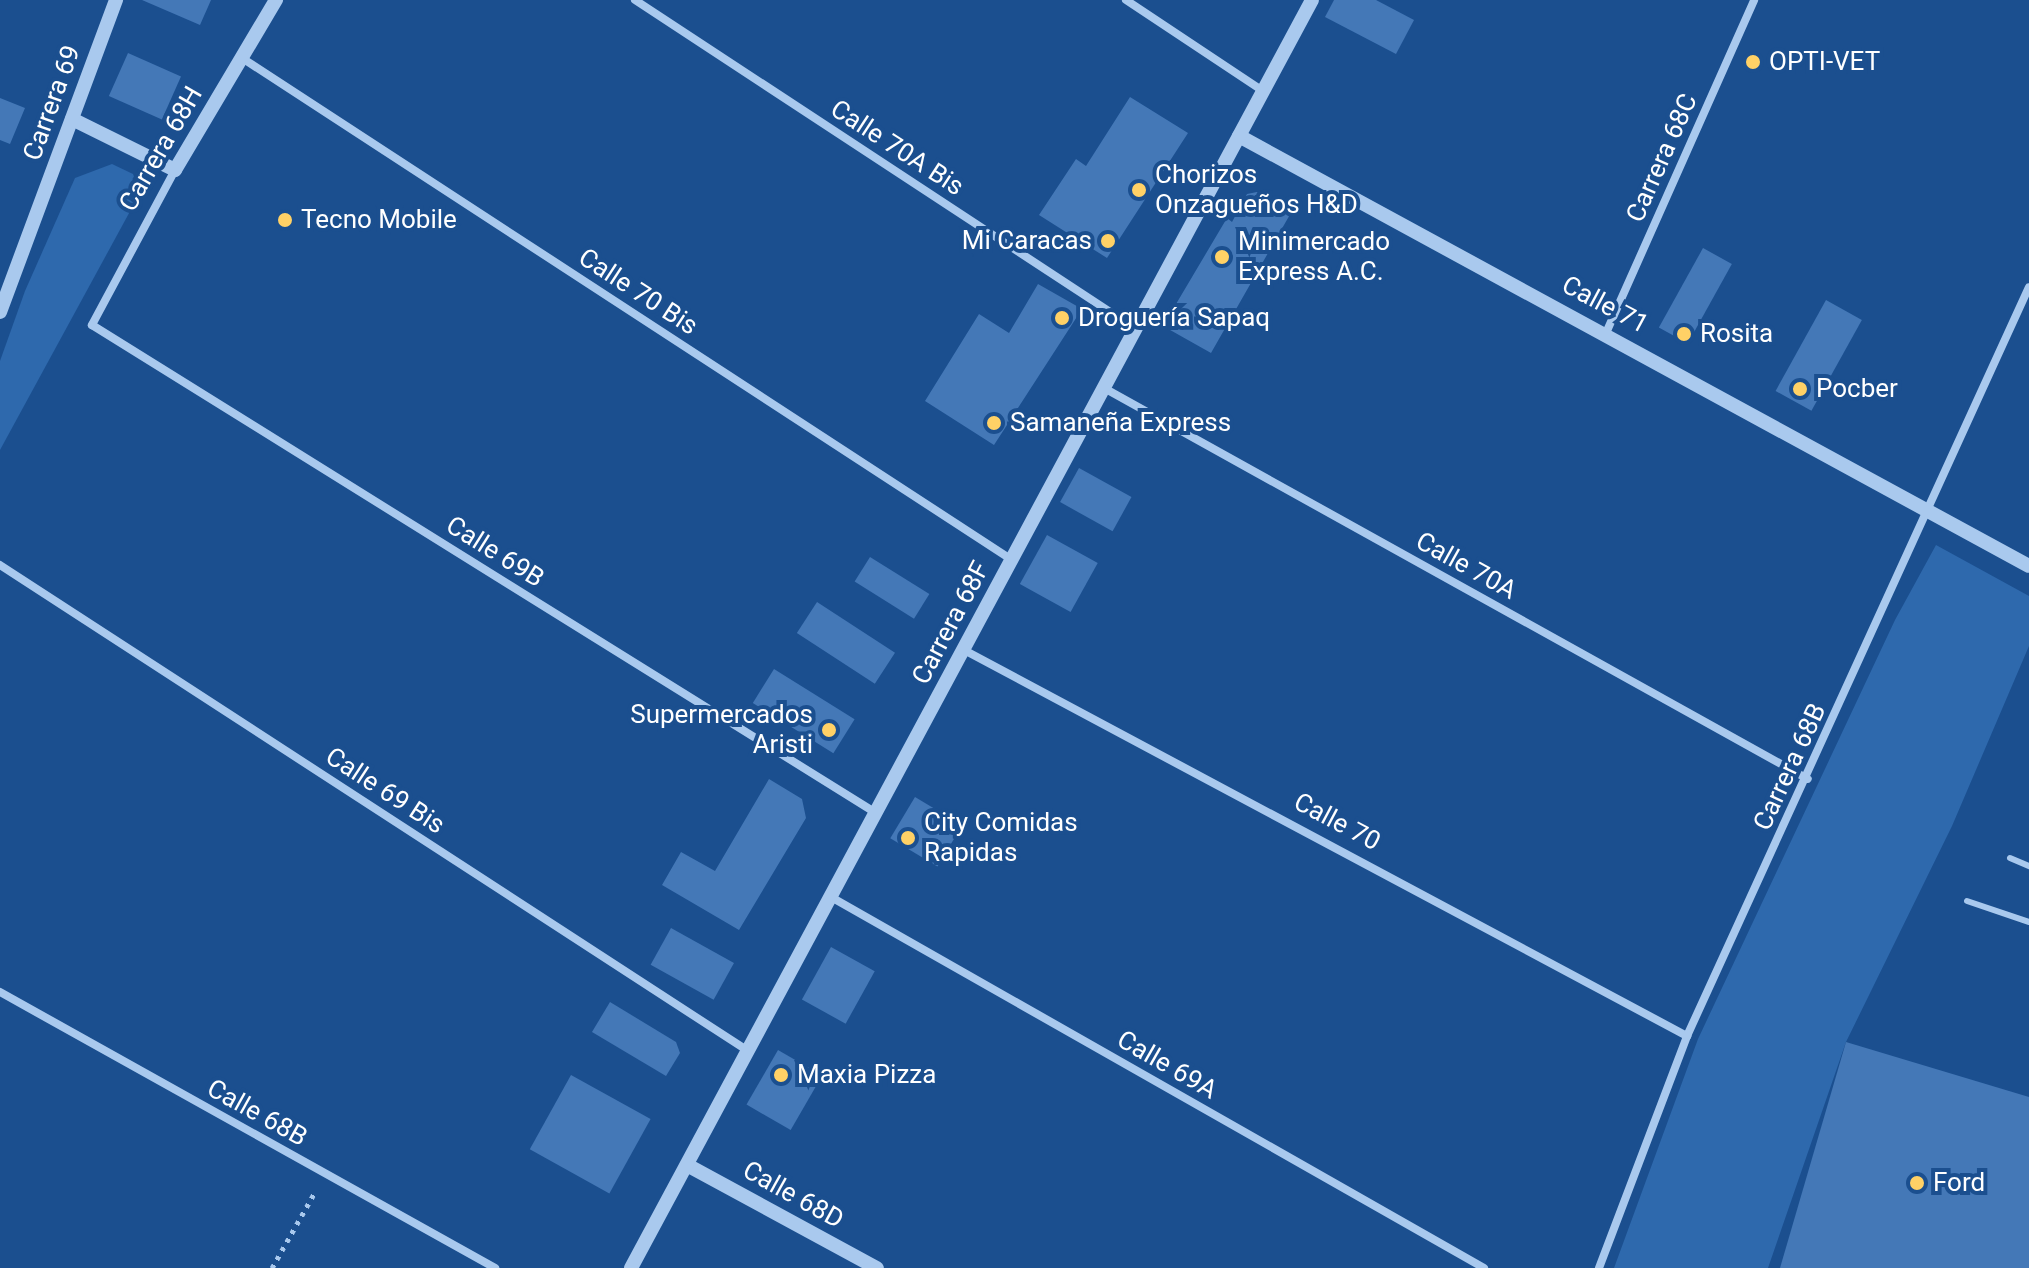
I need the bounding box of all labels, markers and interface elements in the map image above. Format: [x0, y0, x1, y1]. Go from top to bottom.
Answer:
street label: Carrera 69 [17, 41, 87, 165]
place label: OPTI-VET [1769, 46, 1880, 78]
marker: OPTI-VET [1744, 53, 1762, 71]
street label: Carrera 68H [113, 81, 209, 217]
street label: Carrera 68C [1620, 89, 1704, 227]
street label: Calle 70A Bis [825, 93, 969, 203]
place label: Chorizos Onzagueños H&D [1155, 159, 1358, 220]
marker: Chorizos Onzagueños H&D [1130, 181, 1148, 199]
place label: Tecno Mobile [301, 204, 457, 236]
marker: Tecno Mobile [276, 211, 294, 229]
place label: Mi Caracas [962, 225, 1092, 257]
place label: Minimercado Express A.C. [1238, 226, 1390, 288]
marker: Mi Caracas [1099, 232, 1117, 250]
street label: Calle 70 Bis [573, 242, 703, 342]
marker: Minimercado Express A.C. [1213, 248, 1231, 266]
street label: Calle 71 [1557, 269, 1653, 341]
place label: Droguería Sapaq [1078, 302, 1270, 334]
marker: Droguería Sapaq [1053, 309, 1071, 327]
place label: Rosita [1700, 318, 1773, 350]
marker: Rosita [1675, 325, 1693, 343]
place label: Pocber [1816, 373, 1898, 405]
marker: Pocber [1791, 380, 1809, 398]
place label: Samaneña Express [1010, 407, 1231, 439]
marker: Samaneña Express [985, 414, 1003, 432]
street label: Calle 69B [440, 510, 550, 594]
street label: Calle 70A [1410, 526, 1522, 606]
street label: Carrera 68F [906, 556, 996, 690]
place label: Supermercados Aristi [630, 699, 813, 760]
street label: Carrera 68B [1747, 699, 1833, 835]
marker: Supermercados Aristi [820, 721, 838, 739]
street label: Calle 69 Bis [320, 741, 450, 841]
street label: Calle 70 [1289, 786, 1385, 858]
place label: City Comidas Rapidas [924, 807, 1078, 868]
marker: City Comidas Rapidas [899, 829, 917, 847]
street label: Calle 69A [1112, 1024, 1222, 1106]
place label: Maxia Pizza [797, 1059, 936, 1091]
marker: Maxia Pizza [772, 1066, 790, 1084]
street label: Calle 68B [202, 1073, 312, 1153]
street label: Calle 68D [737, 1155, 849, 1235]
place label: Ford [1933, 1167, 1985, 1199]
marker: Ford [1908, 1174, 1926, 1192]

